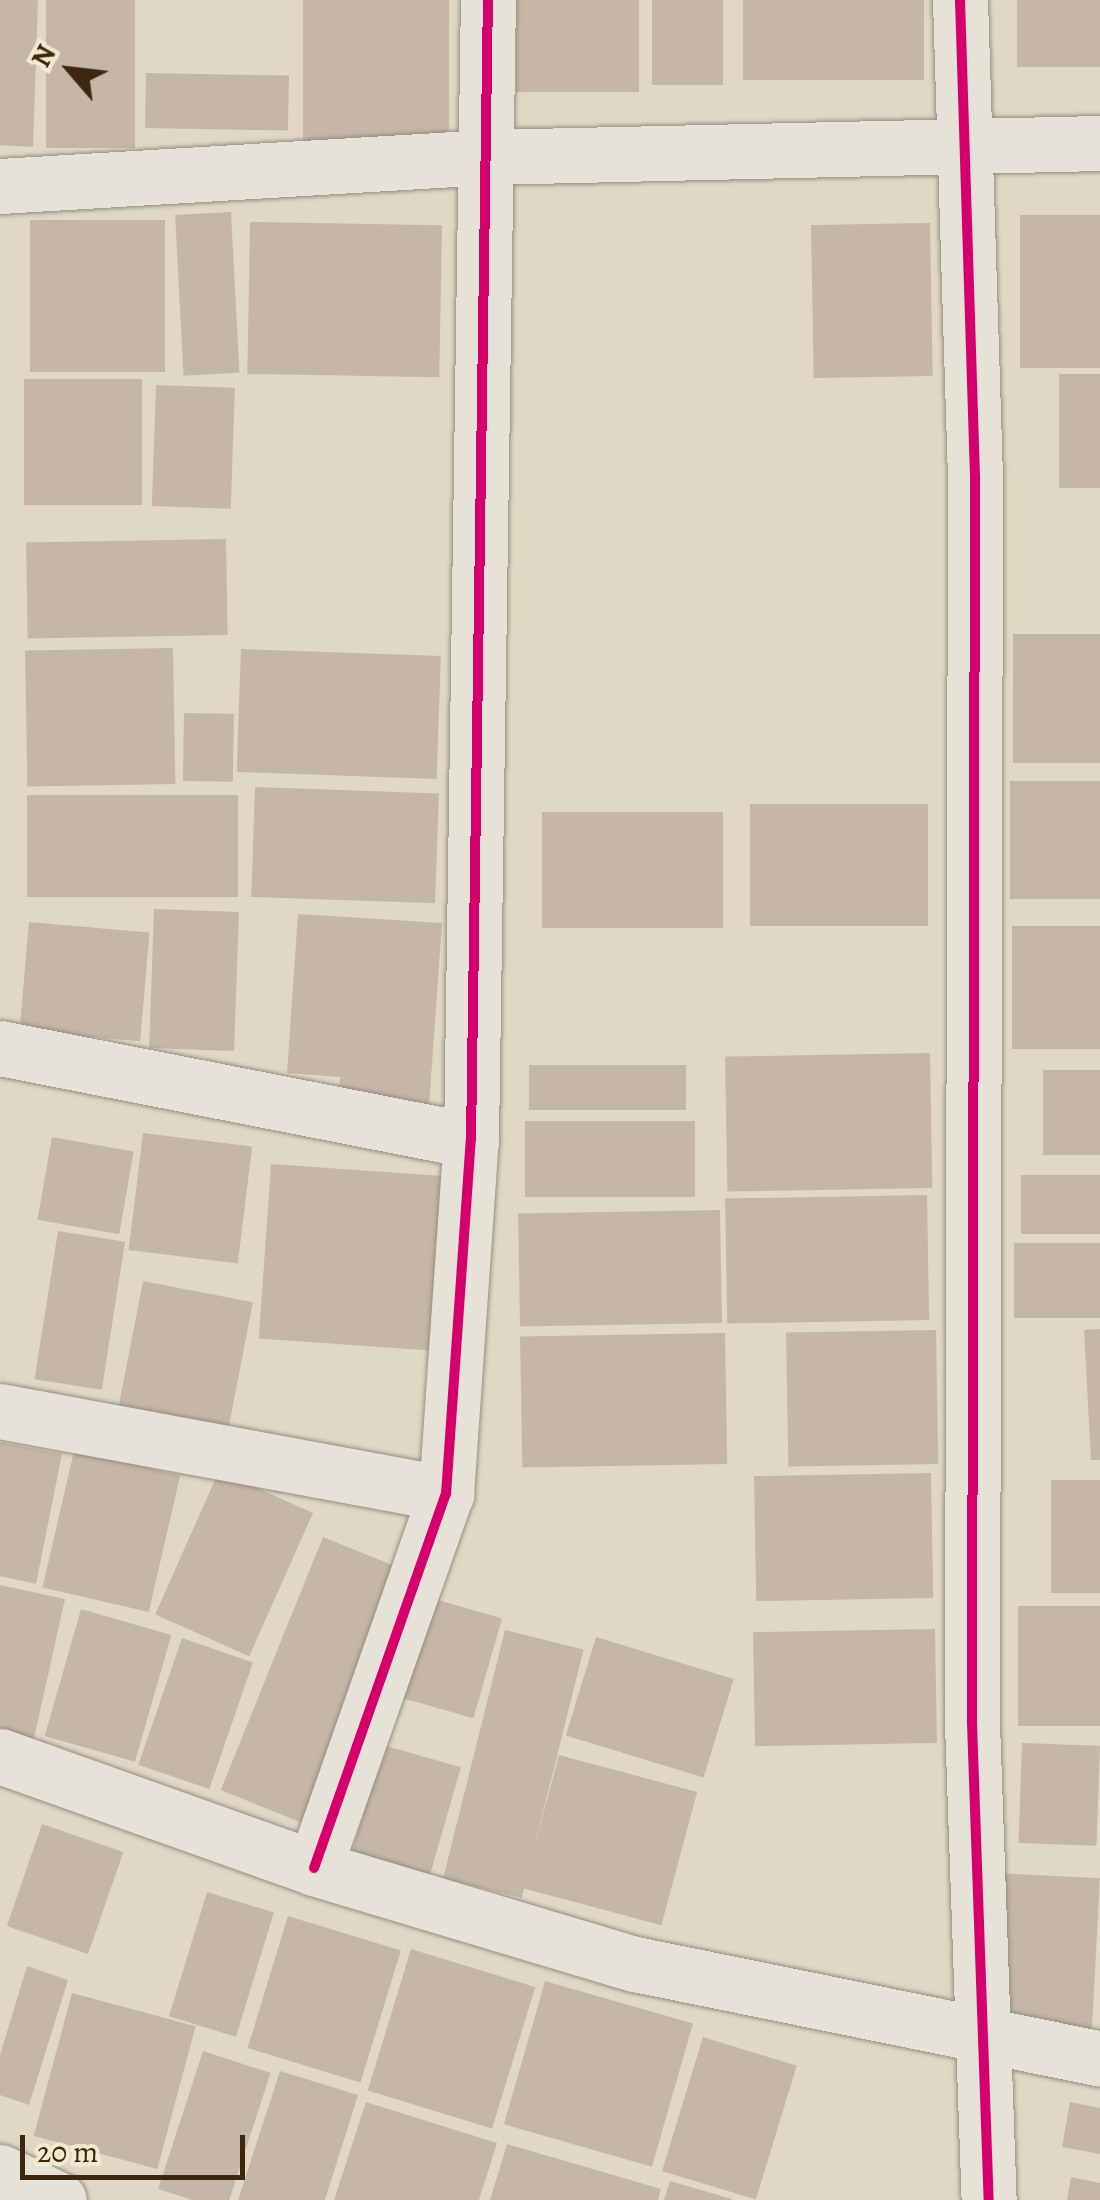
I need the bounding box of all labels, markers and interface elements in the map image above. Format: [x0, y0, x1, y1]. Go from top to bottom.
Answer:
north arrow [20, 20, 120, 120]
text: N [22, 38, 65, 74]
scale bar [25, 2115, 250, 2177]
text: 20 m [37, 2132, 98, 2172]

